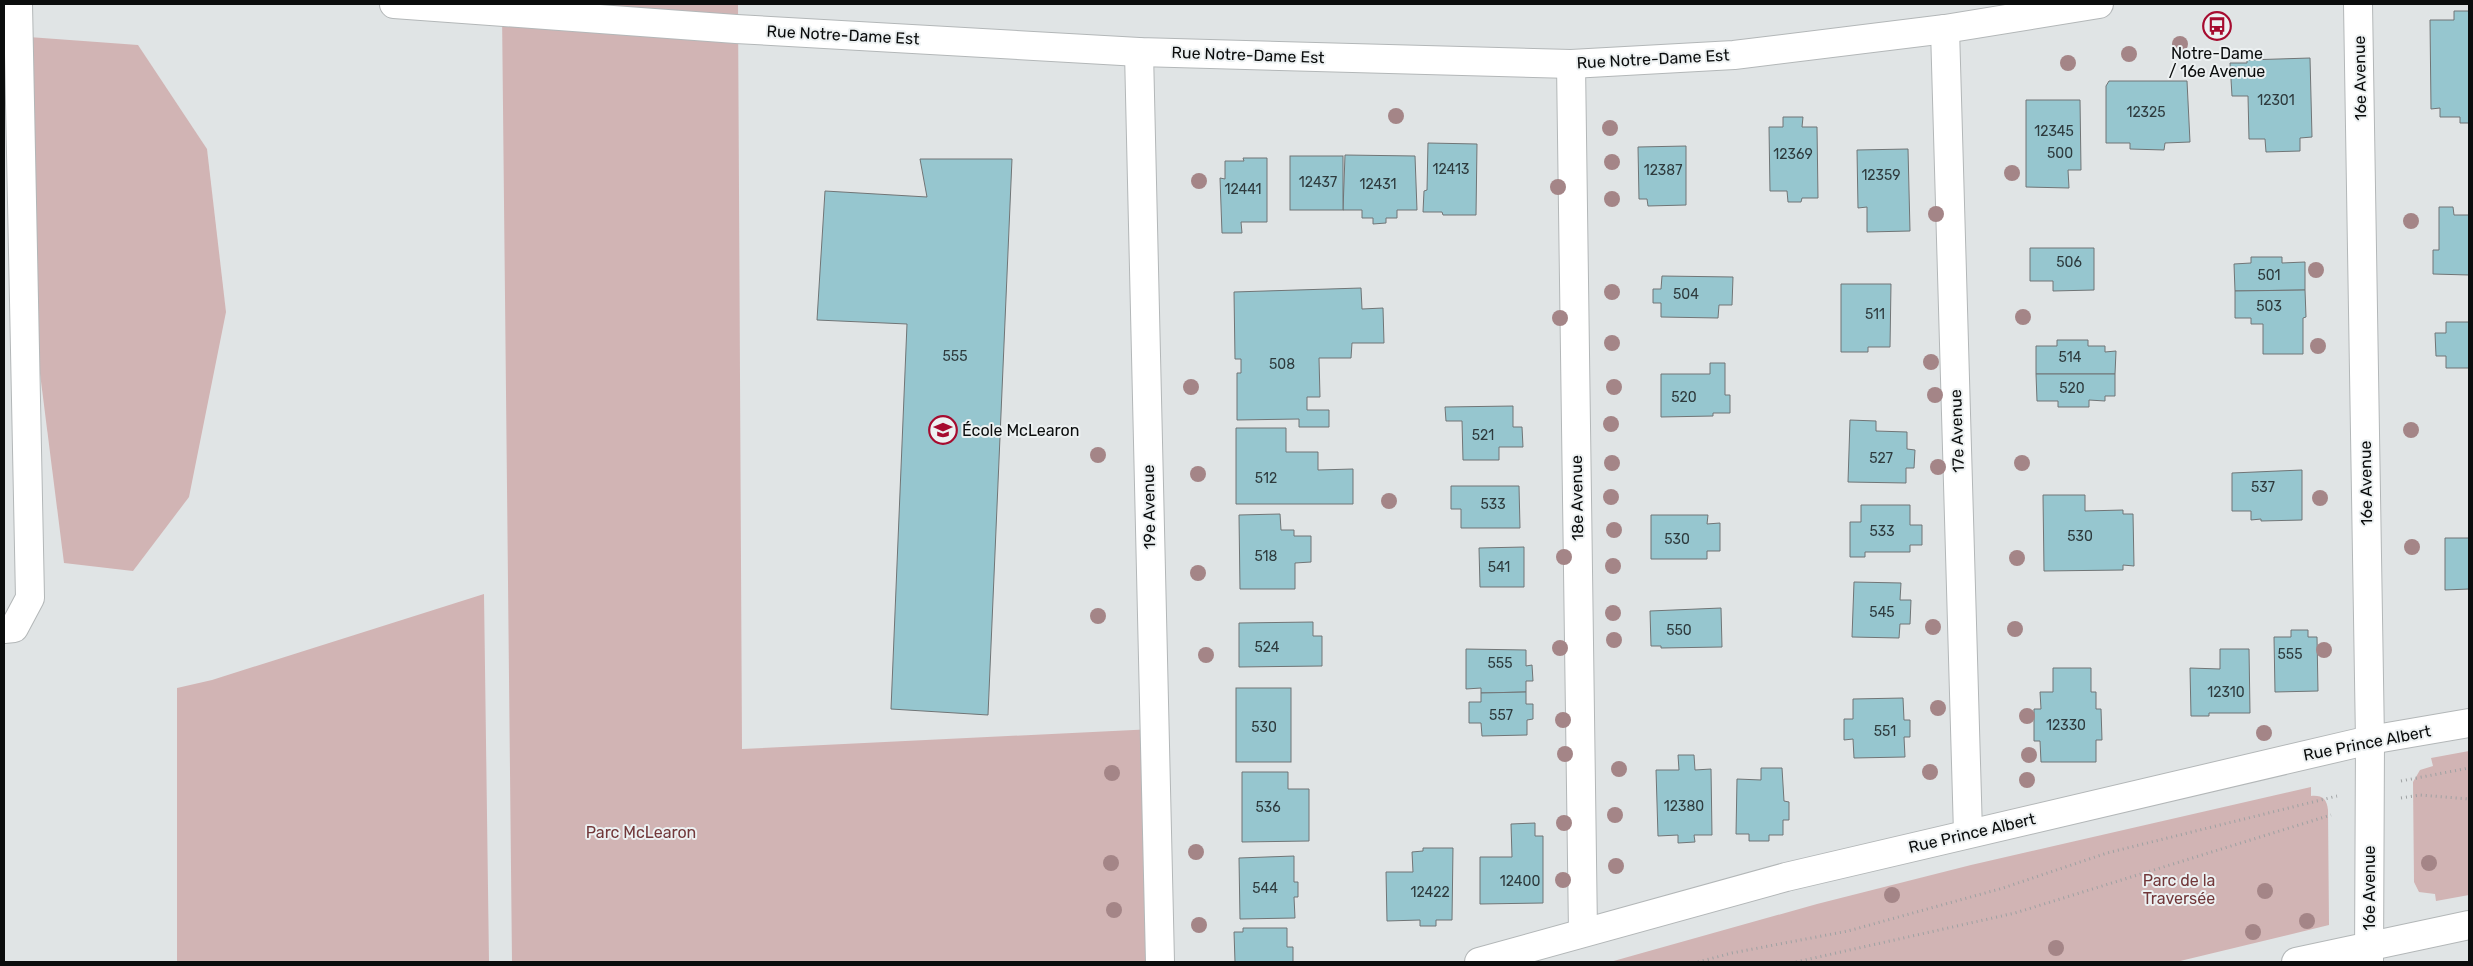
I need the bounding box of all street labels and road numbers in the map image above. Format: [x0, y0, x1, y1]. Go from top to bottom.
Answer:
street label: Rue Notre-Dame Est [766, 22, 920, 48]
street label: 16e Avenue [2350, 35, 2370, 121]
street label: Rue Notre-Dame Est [1171, 43, 1325, 67]
street label: Rue Notre-Dame Est [1576, 46, 1730, 72]
street label: 17e Avenue [1946, 389, 1968, 473]
street label: 16e Avenue [2356, 440, 2376, 526]
street label: 18e Avenue [1567, 455, 1587, 541]
street label: 19e Avenue [1139, 464, 1159, 550]
street label: Rue Prince Albert [2302, 721, 2432, 765]
street label: Rue Prince Albert [1907, 809, 2037, 857]
street label: 16e Avenue [2360, 845, 2379, 931]

